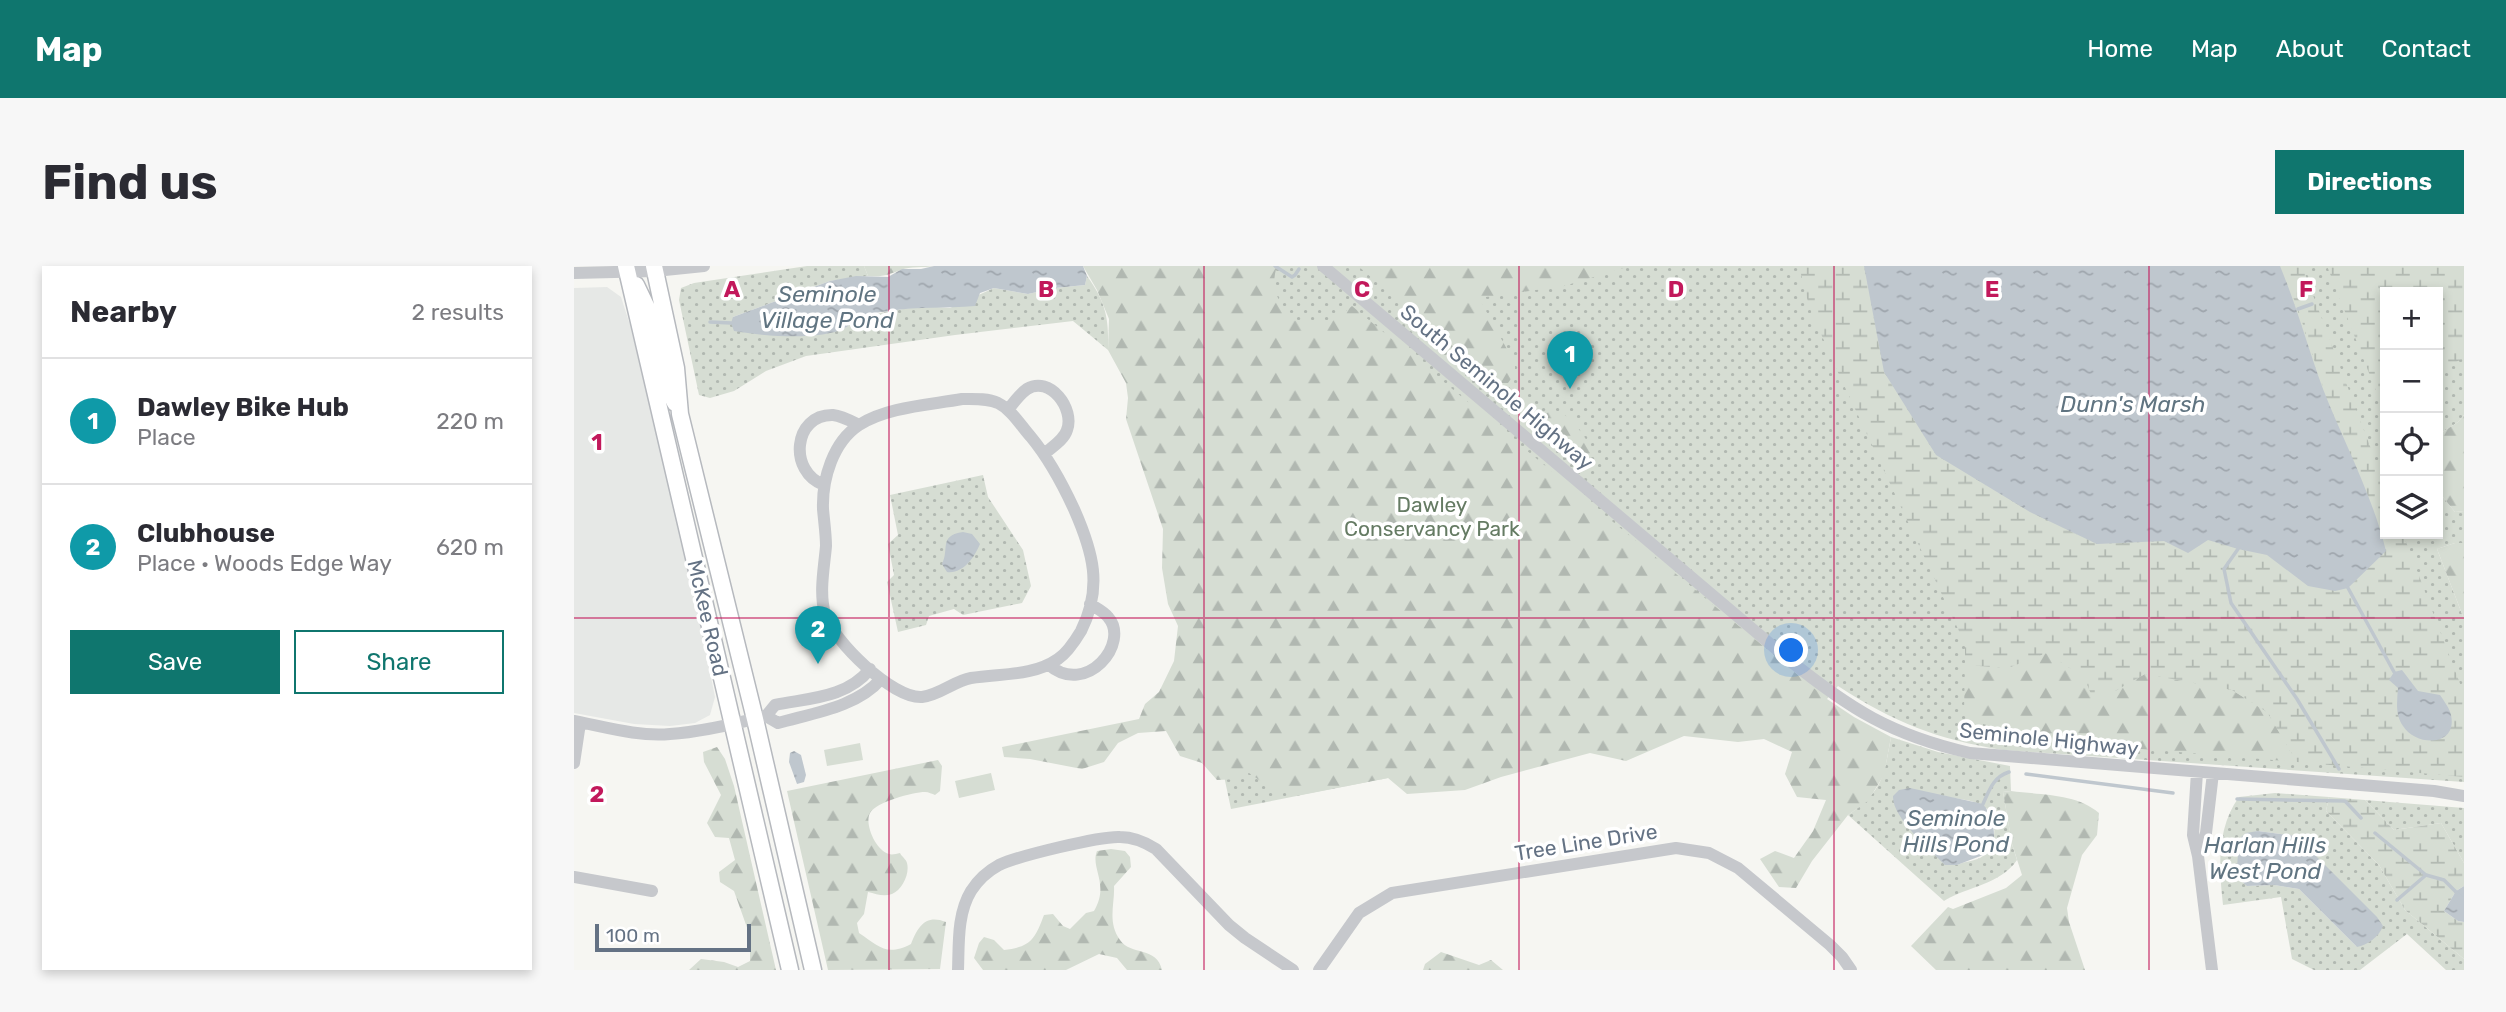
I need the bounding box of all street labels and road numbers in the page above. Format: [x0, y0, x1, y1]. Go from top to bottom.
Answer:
street label: South Seminole Highway [1396, 299, 1599, 475]
street label: McKee Road [682, 557, 734, 679]
street label: Seminole Highway [1958, 717, 2140, 761]
street label: Tree Line Drive [1513, 818, 1659, 866]

